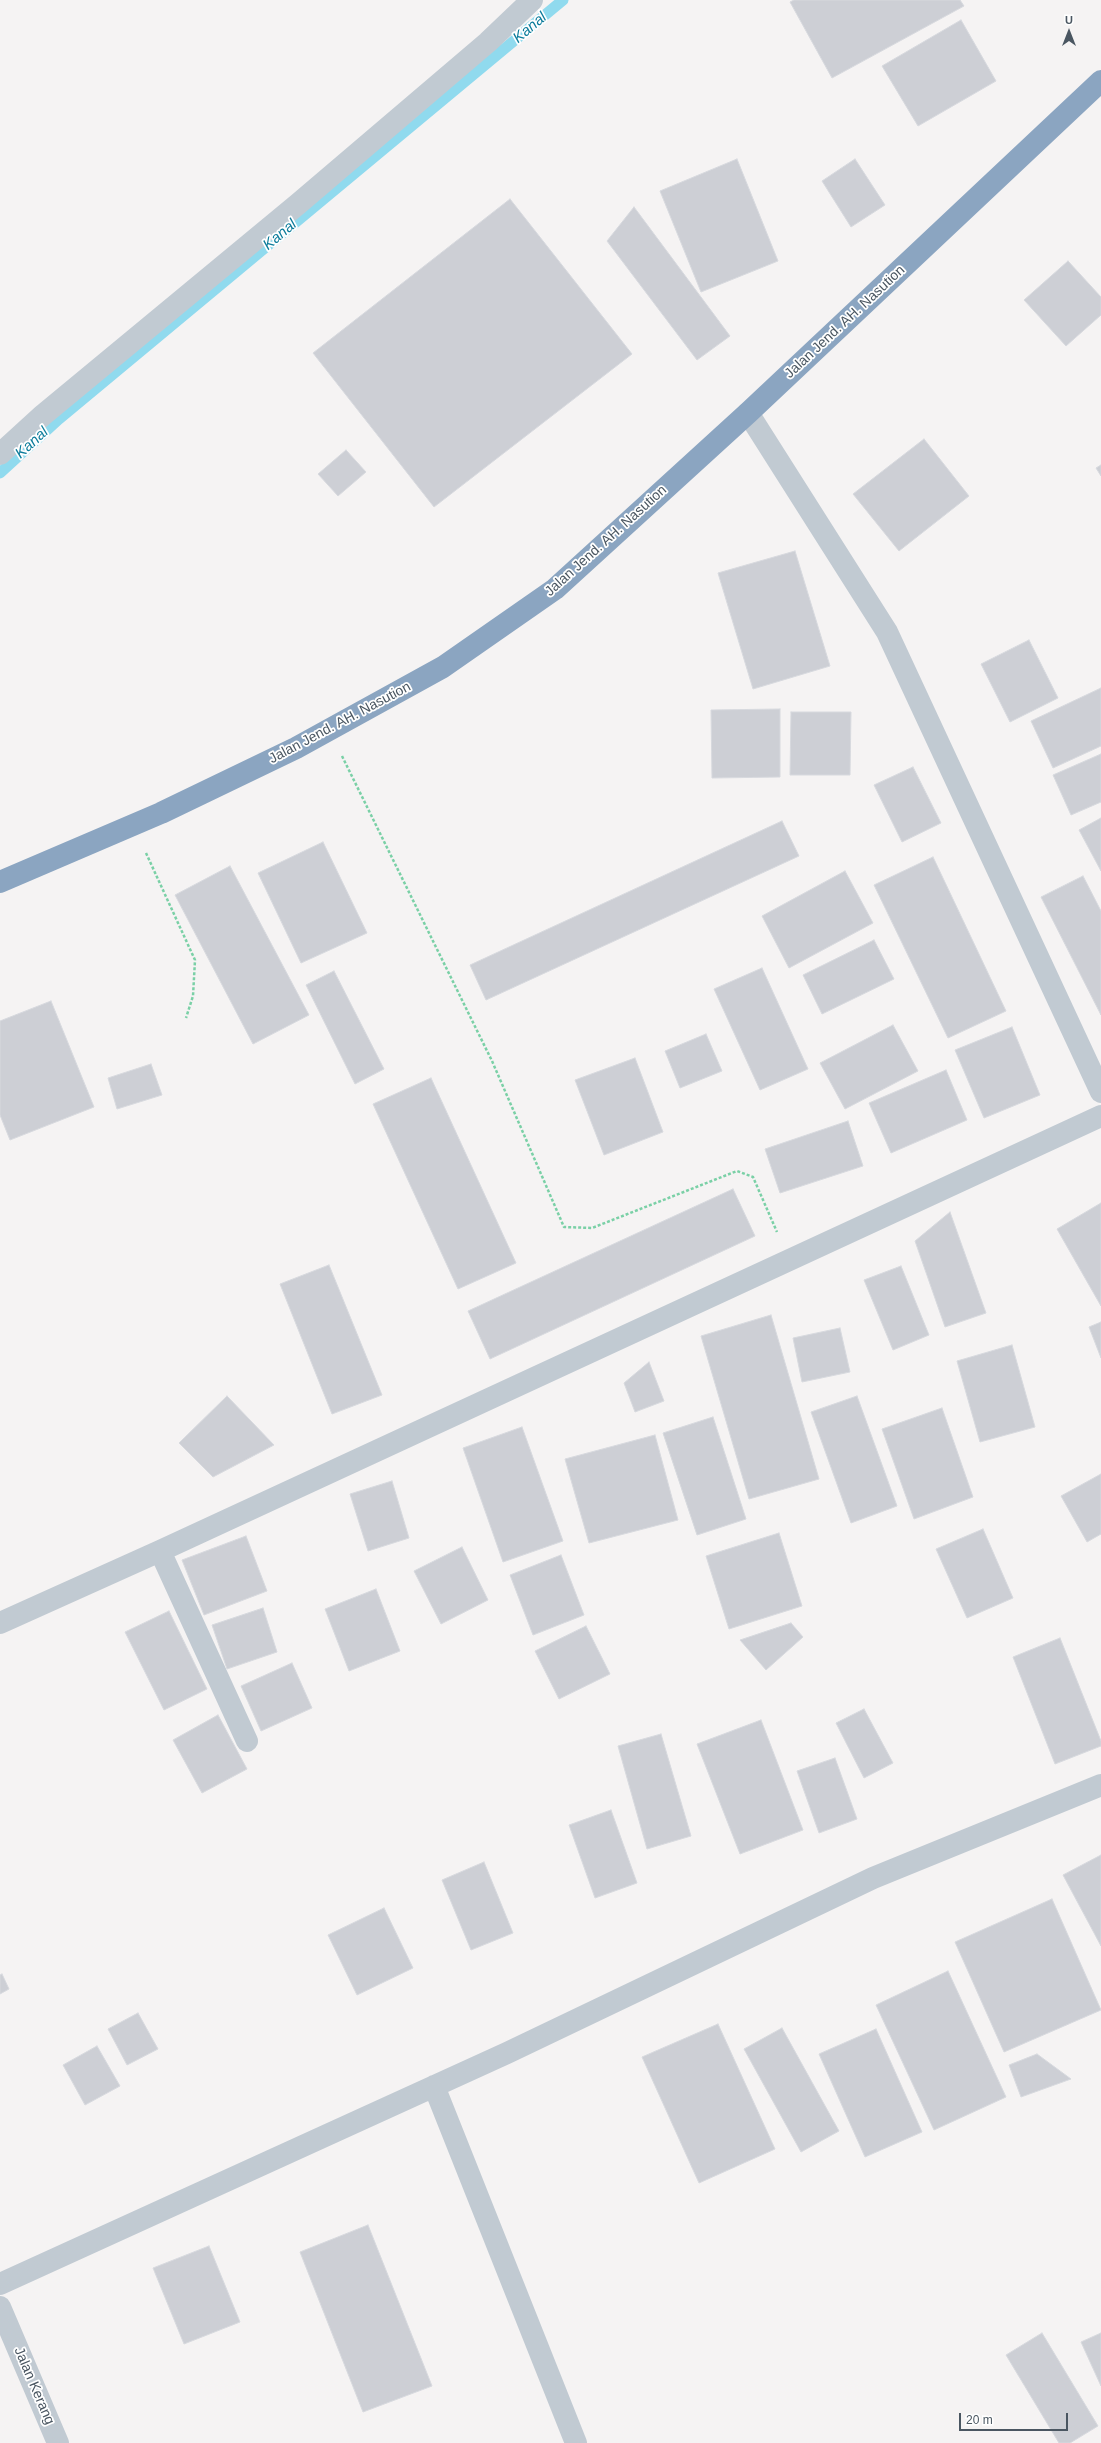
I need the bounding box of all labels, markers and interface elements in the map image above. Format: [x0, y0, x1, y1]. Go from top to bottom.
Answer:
water label: Kanal [510, 9, 550, 47]
north arrow [1049, 12, 1089, 52]
text: U [1065, 14, 1073, 26]
water label: Kanal [260, 216, 300, 254]
street label: Jalan Jend. AH. Nasution [782, 262, 908, 382]
water label: Kanal [12, 423, 52, 463]
street label: Jalan Jend. AH. Nasution [542, 482, 670, 600]
street label: Jalan Jend. AH. Nasution [266, 679, 414, 767]
street label: Jalan Kerang [10, 2345, 58, 2427]
scale bar [961, 2405, 1070, 2431]
text: 20 m [966, 2413, 993, 2427]

